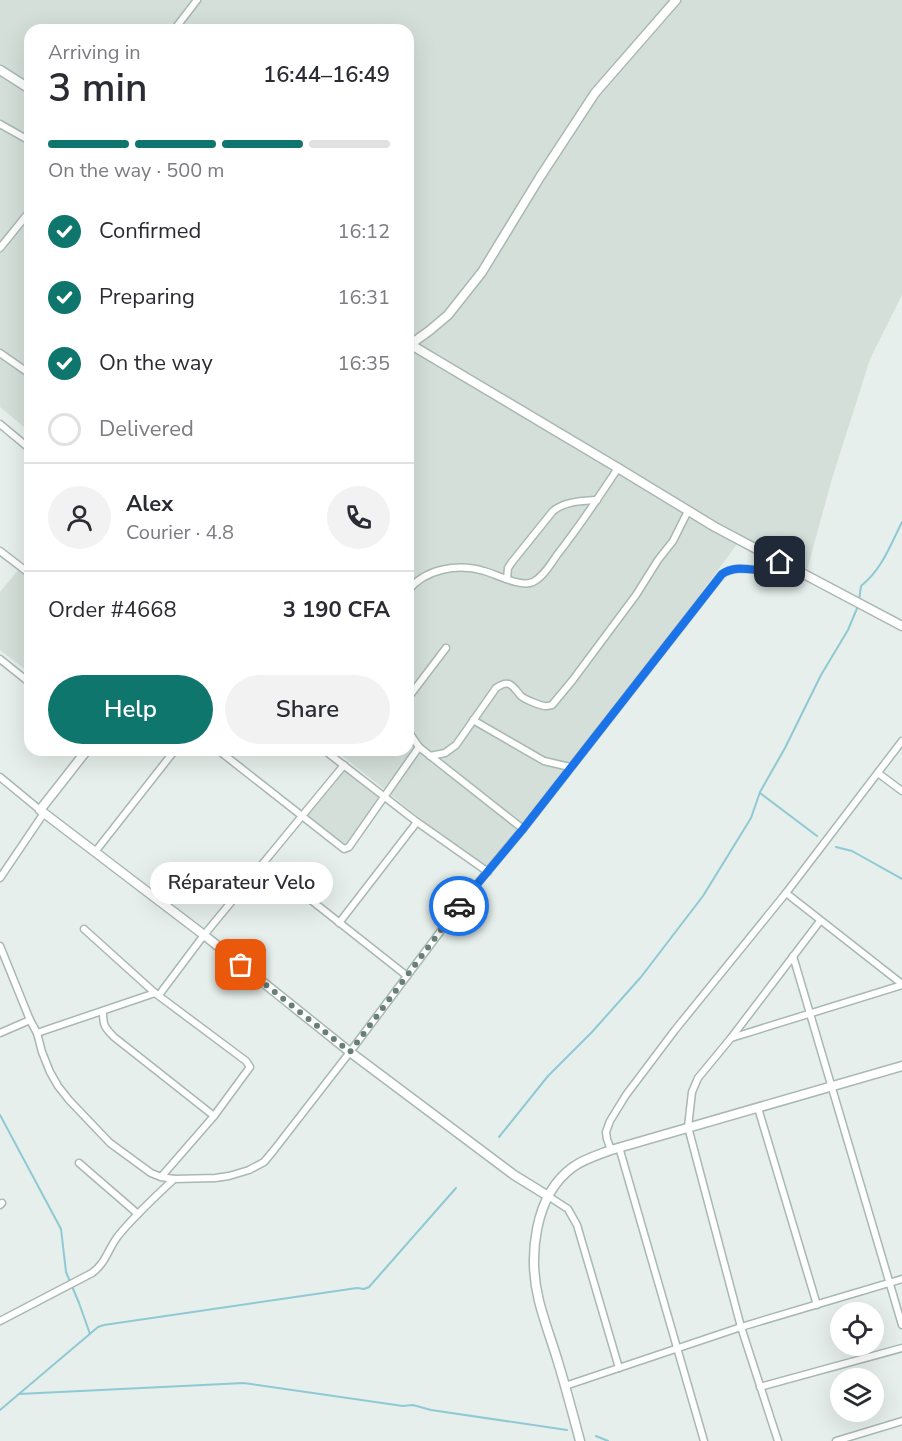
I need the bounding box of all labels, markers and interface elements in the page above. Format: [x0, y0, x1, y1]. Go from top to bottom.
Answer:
text: Arriving in [48, 39, 141, 66]
text: 16:44–16:49 [263, 60, 390, 90]
text: 3 min [48, 62, 147, 115]
text: On the way · 500 m [48, 157, 224, 184]
icon: check [48, 215, 81, 248]
text: Confirmed [99, 216, 201, 246]
text: 16:12 [337, 218, 390, 245]
icon: check [48, 281, 81, 314]
text: Preparing [99, 282, 195, 312]
text: 16:31 [337, 284, 390, 311]
icon: check [48, 347, 81, 380]
text: On the way [99, 348, 213, 378]
text: 16:35 [337, 350, 390, 377]
text: Delivered [99, 414, 194, 444]
button: person [48, 486, 111, 549]
button: phone [327, 486, 390, 549]
text: Alex [126, 489, 173, 519]
text: Courier · 4.8 [126, 519, 234, 546]
pin [754, 536, 805, 587]
icon: home [763, 545, 796, 578]
text: Order #4668 [48, 595, 177, 625]
text: 3 190 CFA [283, 595, 390, 625]
button: Help [48, 675, 213, 744]
button: Share [225, 675, 390, 744]
callout: Réparateur Velo [150, 863, 332, 905]
text: Réparateur Velo [168, 869, 315, 896]
courier [429, 876, 489, 936]
icon: car [443, 890, 476, 923]
pin [215, 939, 266, 990]
icon: bag [224, 948, 257, 981]
map controls [830, 1302, 884, 1422]
button: locate [830, 1302, 884, 1356]
button: layers [830, 1368, 884, 1422]

